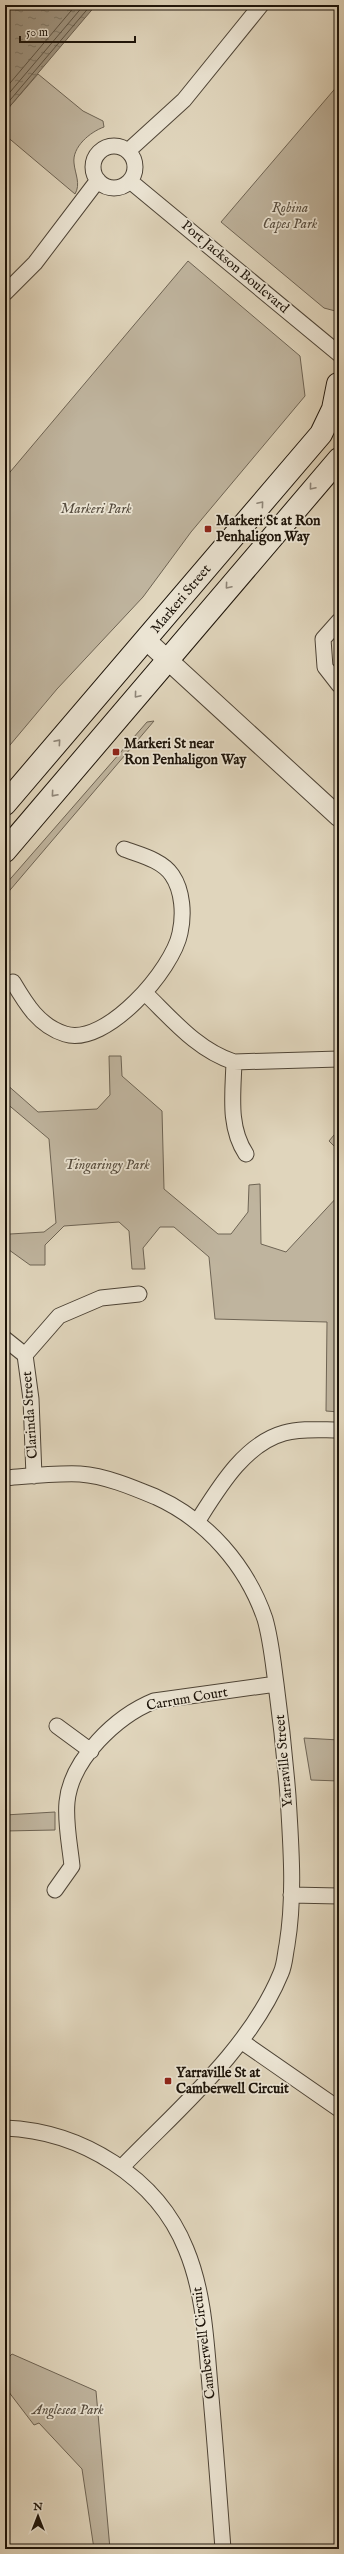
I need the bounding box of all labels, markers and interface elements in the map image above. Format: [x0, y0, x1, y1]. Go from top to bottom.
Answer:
scale bar [20, 18, 135, 44]
text: 50 m [26, 25, 48, 40]
park label: Robina Capes Park [263, 199, 318, 233]
street label: Port Jackson Boulevard [177, 217, 293, 318]
one-way arrow [310, 483, 317, 490]
park label: Markeri Park [60, 500, 132, 518]
one-way arrow [257, 501, 264, 508]
place label: Markeri St at Ron Penhaligon Way [216, 512, 321, 546]
marker: Markeri St at Ron Penhaligon Way [203, 524, 213, 534]
street label: Markeri Street [147, 561, 215, 637]
one-way arrow [226, 582, 233, 589]
one-way arrow [135, 690, 142, 697]
place label: Markeri St near Ron Penhaligon Way [124, 735, 247, 769]
one-way arrow [53, 739, 60, 747]
marker: Markeri St near Ron Penhaligon Way [111, 747, 121, 757]
one-way arrow [51, 789, 58, 797]
park label: Tingaringy Park [64, 1156, 150, 1175]
street label: Clarinda Street [18, 1370, 42, 1459]
street label: Carrum Court [145, 1683, 229, 1715]
street label: Yarraville Street [271, 1714, 297, 1808]
place label: Yarraville St at Camberwell Circuit [176, 2064, 289, 2098]
marker: Yarraville St at Camberwell Circuit [163, 2076, 173, 2086]
street label: Camberwell Circuit [188, 2286, 220, 2400]
park label: Anglesea Park [30, 2401, 104, 2420]
north arrow [18, 2496, 58, 2536]
text: N [32, 2500, 43, 2514]

